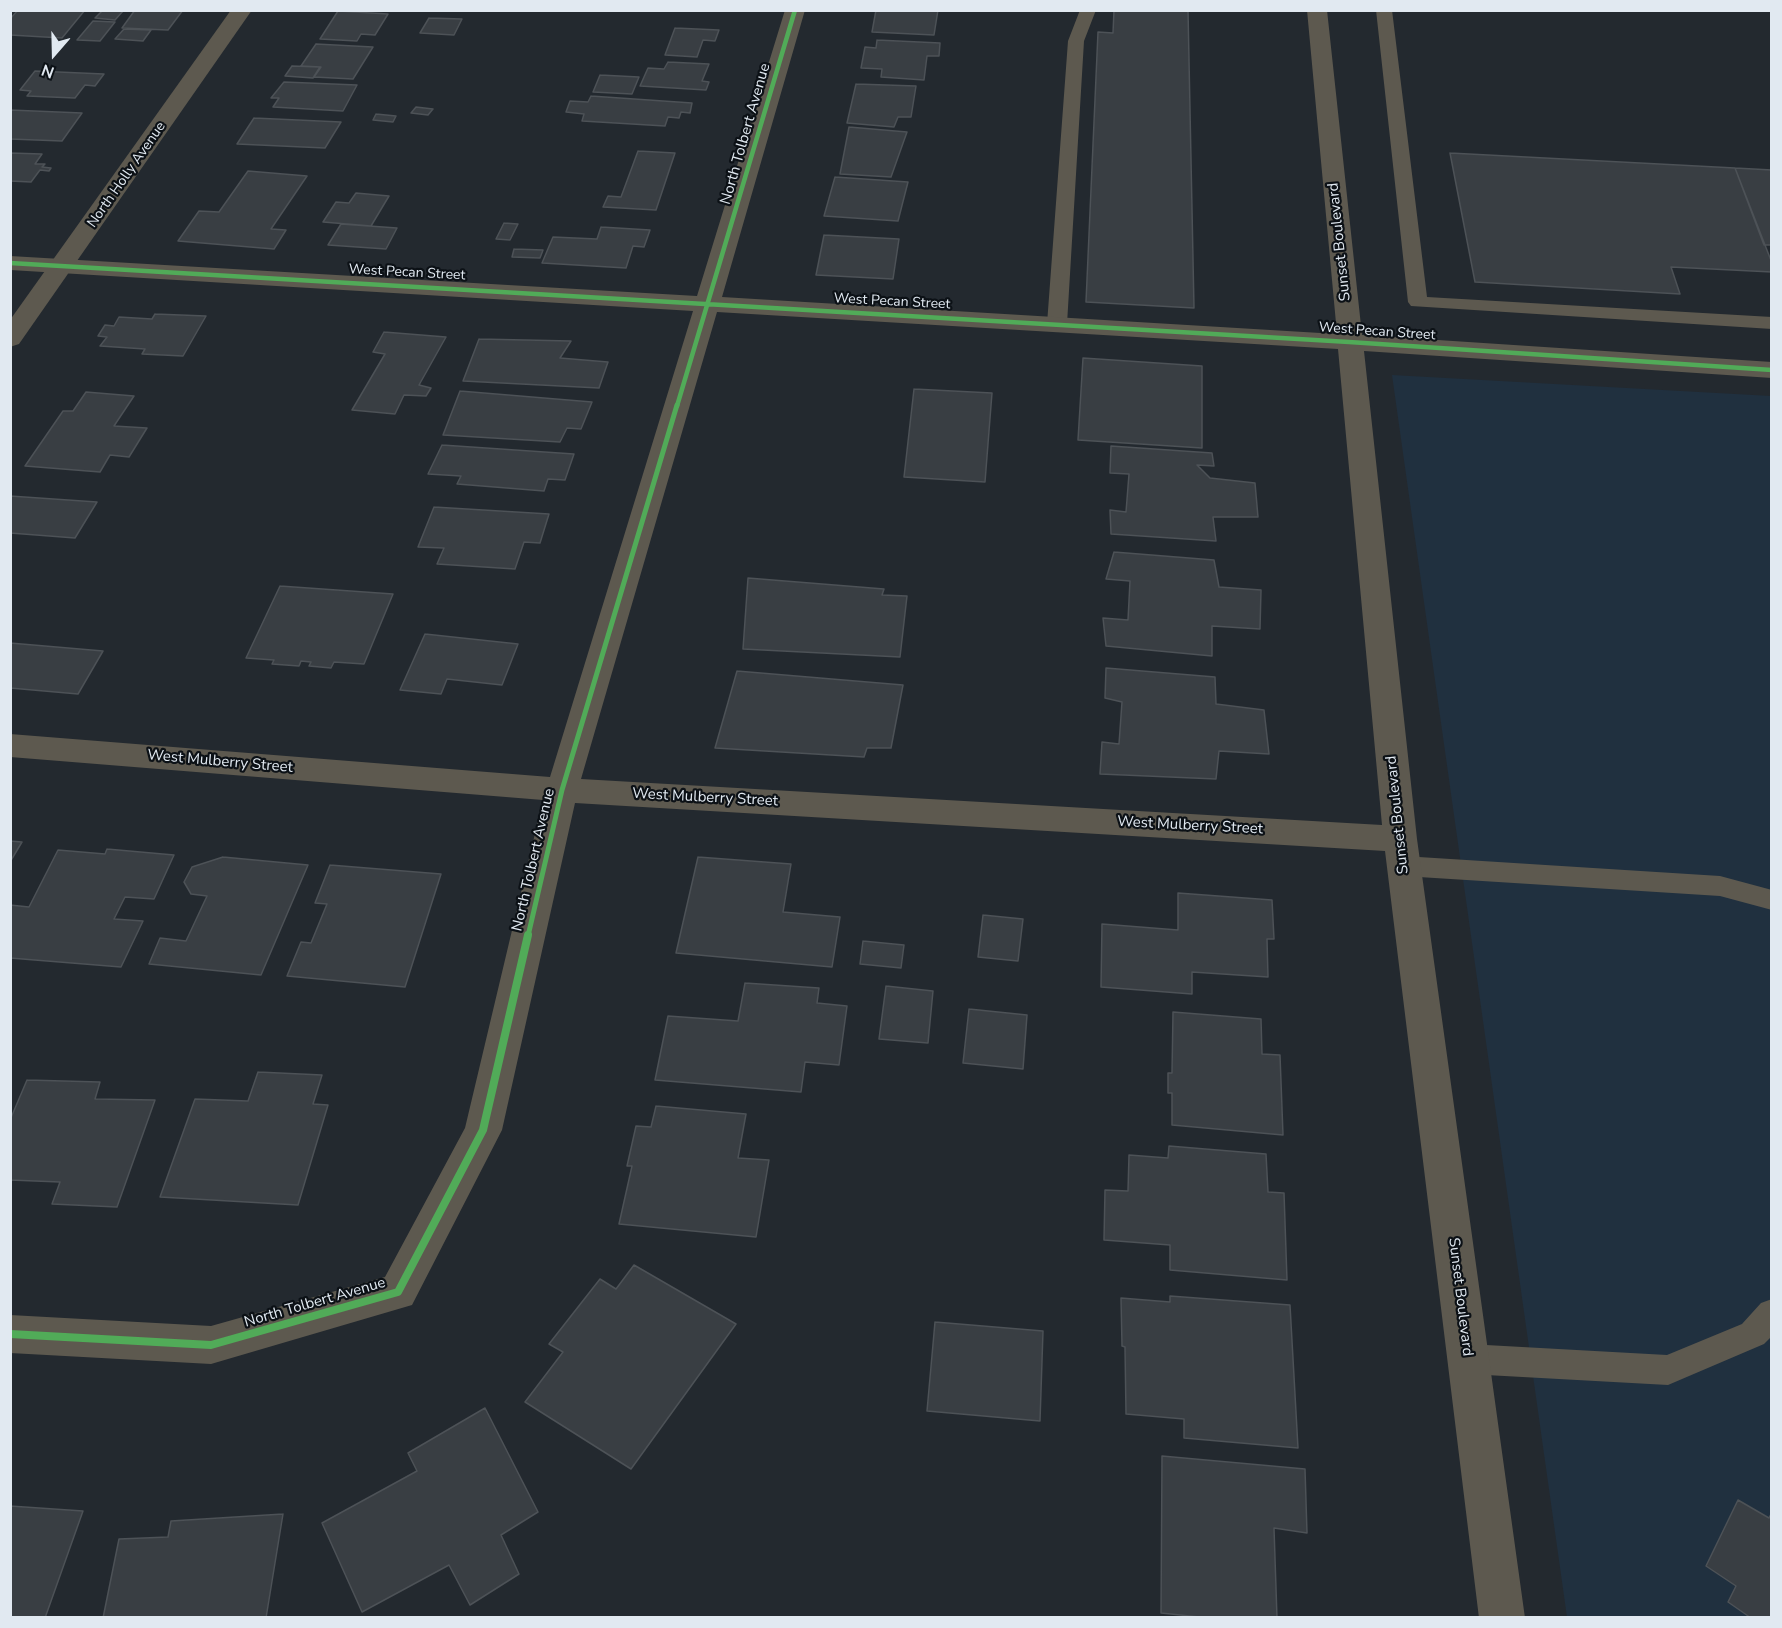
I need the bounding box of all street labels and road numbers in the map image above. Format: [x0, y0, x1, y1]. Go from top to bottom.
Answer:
street label: North Tolbert Avenue [717, 61, 775, 207]
street label: North Holly Avenue [84, 119, 170, 231]
street label: Sunset Boulevard [1325, 182, 1355, 302]
street label: West Pecan Street [348, 262, 466, 284]
street label: West Pecan Street [833, 291, 951, 313]
street label: West Pecan Street [1318, 320, 1436, 344]
street label: West Mulberry Street [147, 747, 293, 777]
street label: Sunset Boulevard [1383, 755, 1413, 875]
street label: West Mulberry Street [632, 785, 778, 811]
street label: North Tolbert Avenue [509, 787, 559, 933]
street label: West Mulberry Street [1117, 813, 1263, 839]
street label: Sunset Boulevard [1444, 1237, 1476, 1357]
street label: North Tolbert Avenue [242, 1274, 388, 1332]

